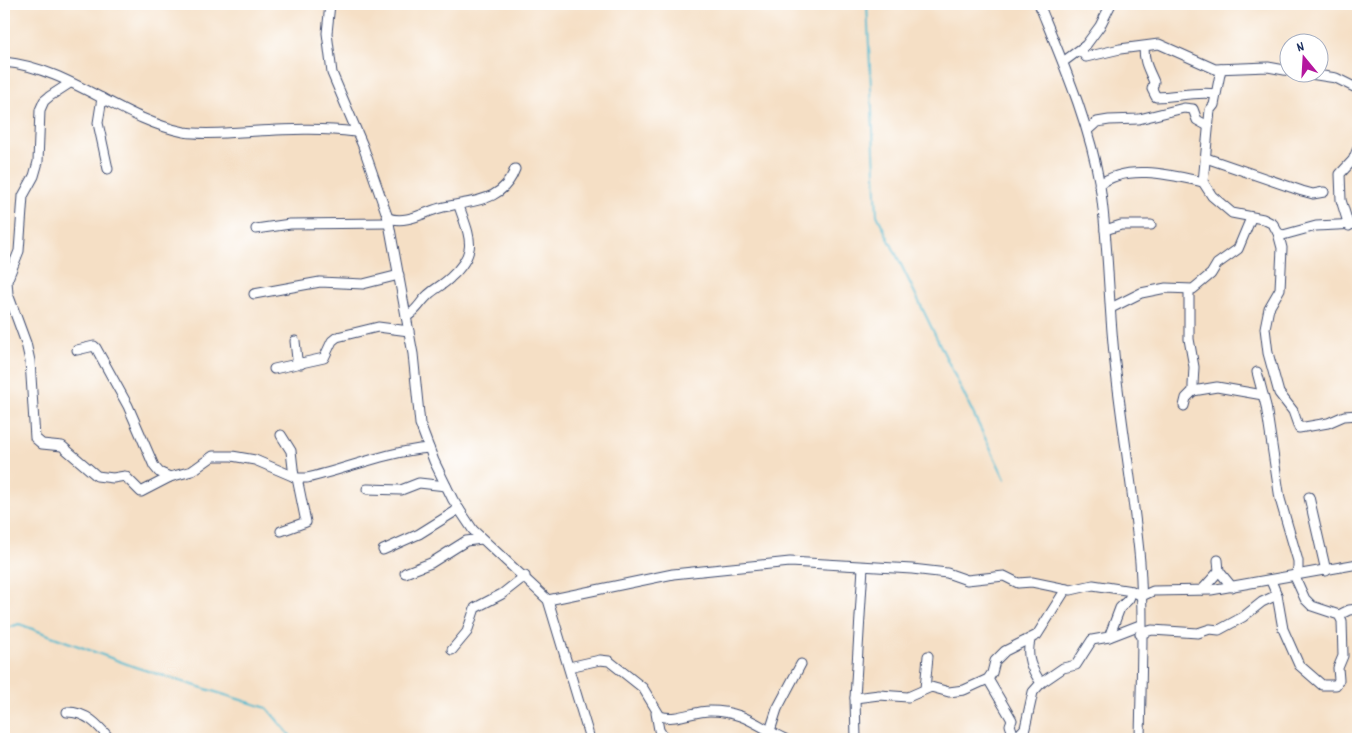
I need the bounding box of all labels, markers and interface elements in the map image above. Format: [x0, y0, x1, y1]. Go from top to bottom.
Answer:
north arrow [1280, 32, 1330, 82]
text: N [1294, 37, 1307, 58]

